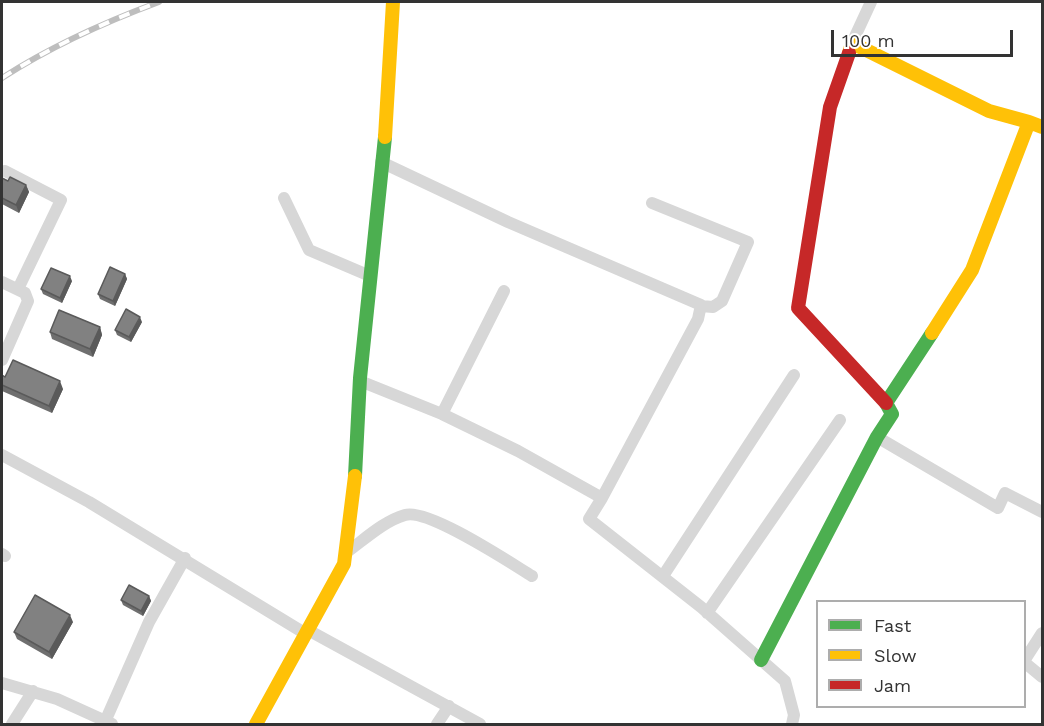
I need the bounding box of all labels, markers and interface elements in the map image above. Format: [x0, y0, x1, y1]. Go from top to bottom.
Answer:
scale bar [834, 18, 1016, 56]
text: 100 m [842, 30, 895, 51]
legend [816, 600, 1026, 708]
text: Fast [874, 615, 911, 636]
text: Slow [874, 645, 917, 666]
text: Jam [874, 675, 911, 696]

